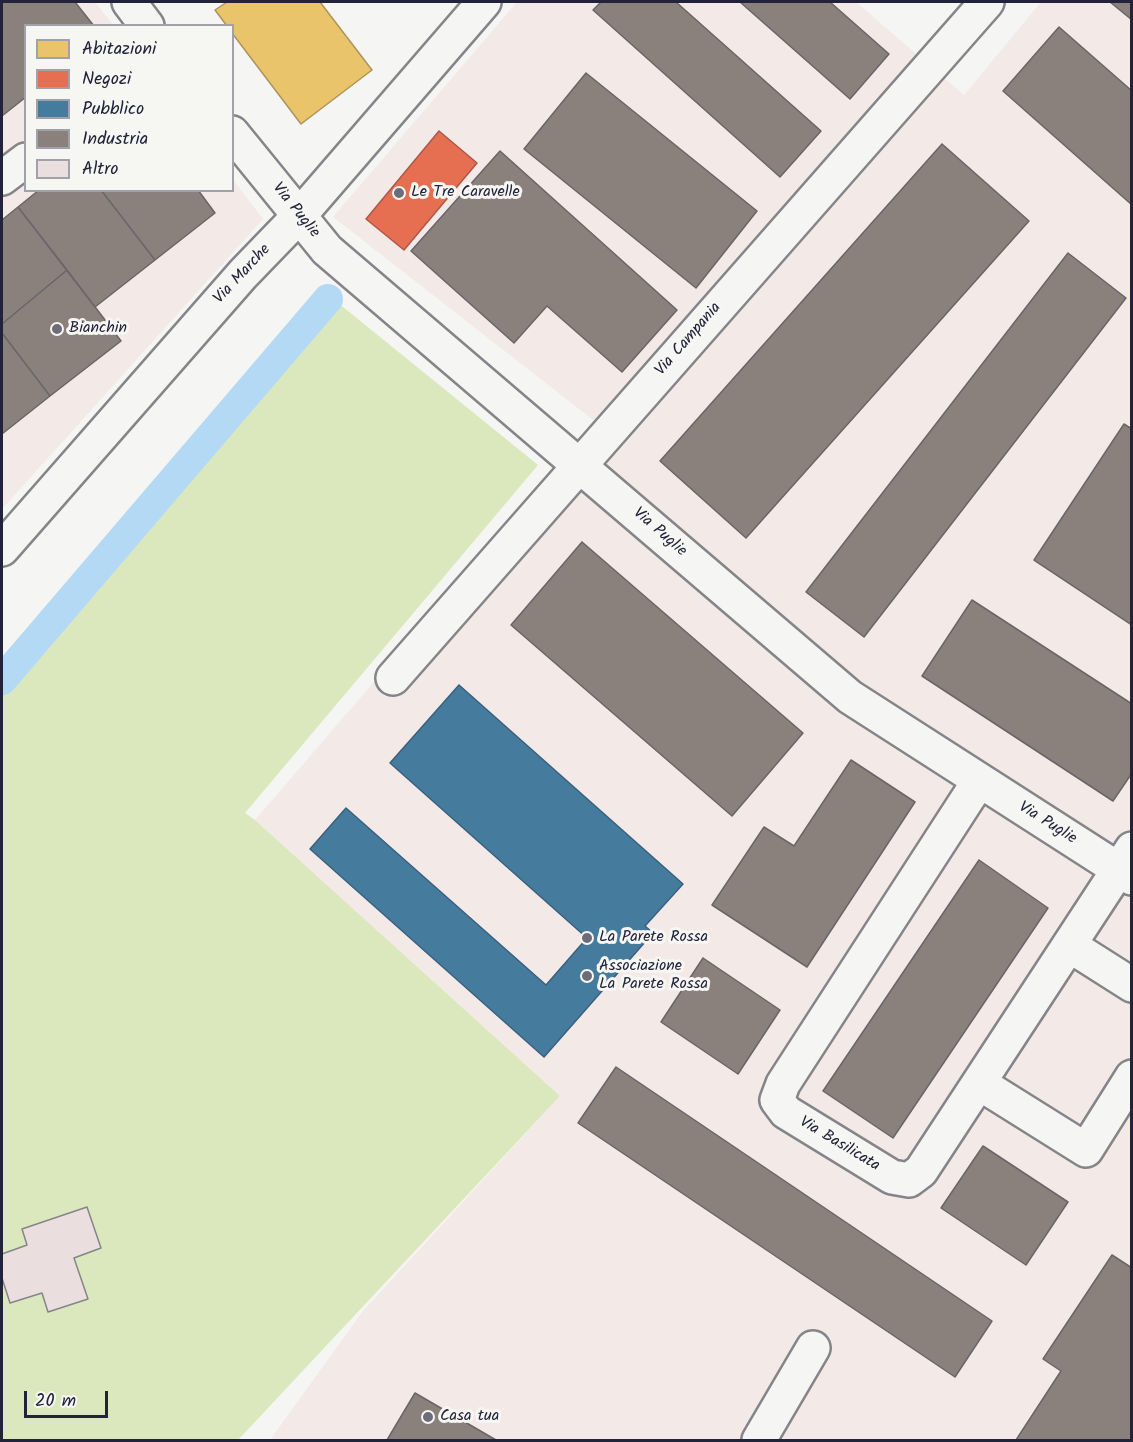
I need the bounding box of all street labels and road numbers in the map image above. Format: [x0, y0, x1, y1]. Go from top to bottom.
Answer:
street label: Via Puglie [267, 180, 323, 242]
street label: Via Marche [211, 241, 275, 309]
street label: Via Campania [652, 299, 726, 381]
street label: Via Puglie [628, 504, 690, 562]
street label: Via Puglie [1014, 799, 1080, 849]
street label: Via Basilicata [795, 1113, 883, 1177]

